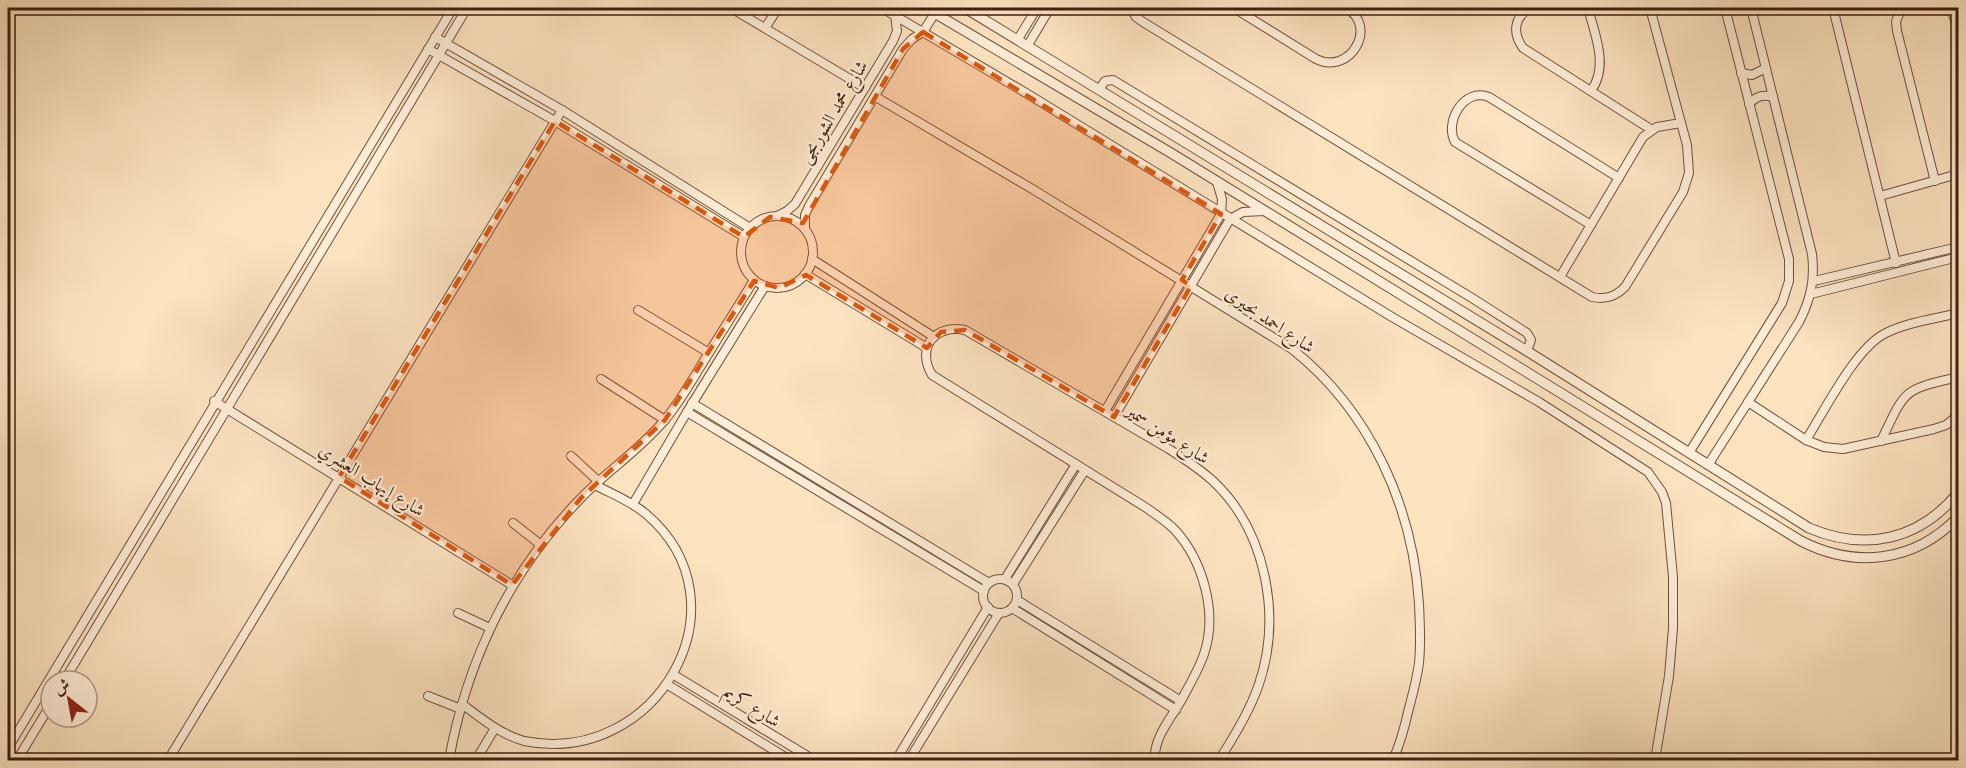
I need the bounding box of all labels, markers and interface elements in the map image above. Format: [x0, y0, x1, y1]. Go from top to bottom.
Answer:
street label: شارع محمد الشوربجى [794, 56, 876, 170]
street label: شارع احمد بحيرى [1219, 282, 1319, 361]
street label: شارع مؤمن سمير [1118, 398, 1214, 472]
street label: شارع إيهاب العشري [313, 439, 429, 525]
north arrow [39, 669, 99, 729]
text: ش [49, 673, 73, 699]
street label: شارع كريم [717, 680, 785, 736]

